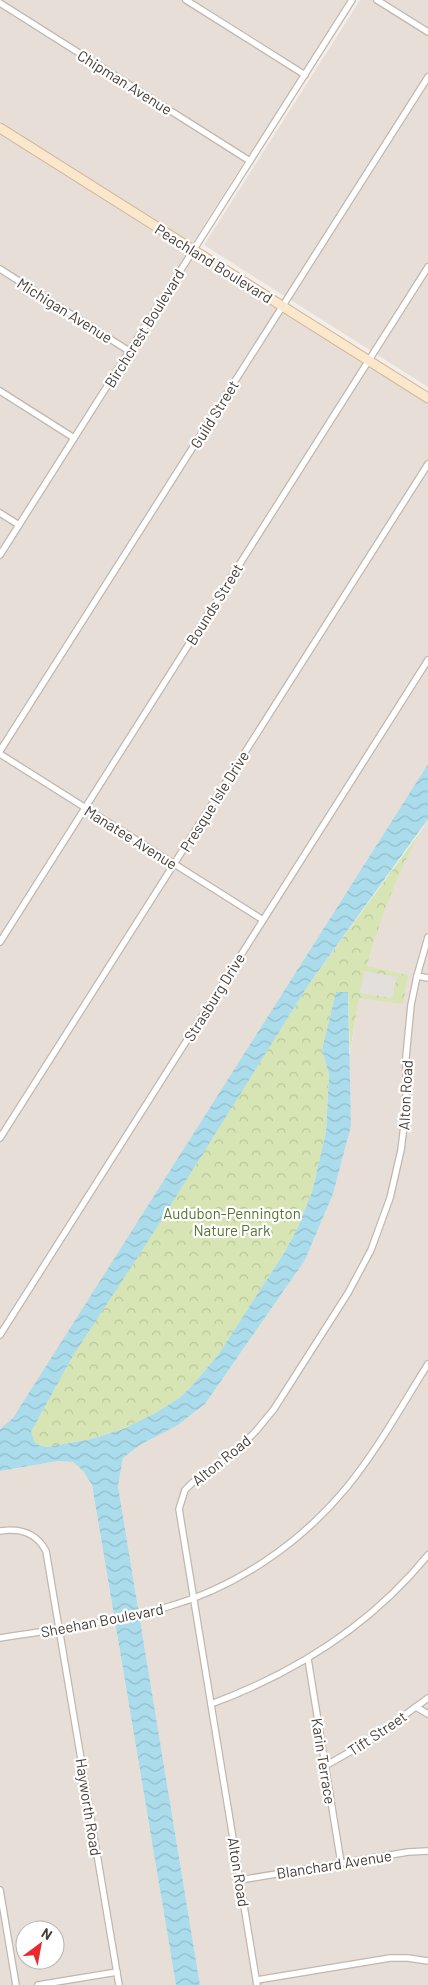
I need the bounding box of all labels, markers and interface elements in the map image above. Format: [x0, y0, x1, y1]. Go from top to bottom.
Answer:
street label: Chipman Avenue [74, 46, 176, 118]
street label: Peachland Boulevard [152, 219, 276, 307]
street label: Birchcrest Boulevard [100, 265, 188, 391]
street label: Michigan Avenue [14, 274, 116, 346]
street label: Guild Street [186, 377, 242, 451]
street label: Bounds Street [182, 560, 246, 648]
street label: Presque Isle Drive [176, 747, 252, 855]
street label: Manatee Avenue [81, 801, 181, 873]
street label: Strasburg Drive [180, 950, 248, 1044]
street label: Alton Road [394, 1059, 416, 1131]
park label: Audubon-Pennington Nature Park [163, 1204, 301, 1239]
street label: Alton Road [188, 1431, 254, 1489]
street label: Sheehan Boulevard [39, 1599, 165, 1641]
street label: Tift Street [344, 1707, 410, 1759]
street label: Karin Terrace [308, 1717, 340, 1805]
street label: Hayworth Road [72, 1757, 106, 1857]
street label: Alton Road [225, 1836, 253, 1908]
street label: Blanchard Avenue [275, 1846, 393, 1882]
north arrow [15, 1920, 65, 1970]
text: N [39, 1924, 56, 1943]

